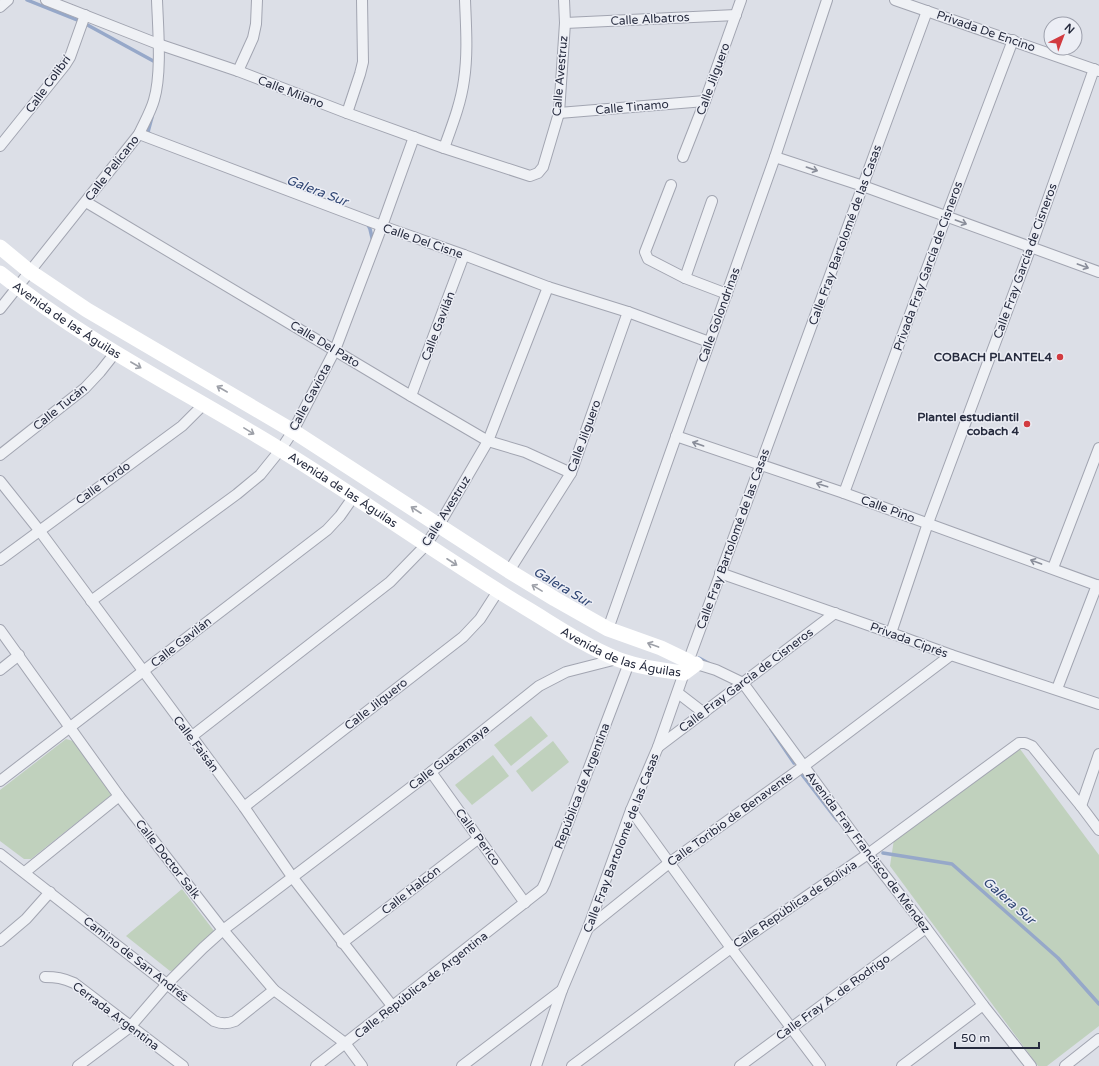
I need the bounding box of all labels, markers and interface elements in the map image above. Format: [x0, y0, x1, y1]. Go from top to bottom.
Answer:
street label: Privada De Encino [935, 8, 1037, 54]
street label: Calle Albatros [610, 10, 690, 28]
north arrow [1043, 16, 1083, 56]
text: N [1062, 21, 1077, 37]
street label: Calle Avestruz [550, 35, 570, 117]
street label: Calle Jilguero [693, 41, 733, 117]
street label: Calle Colibrí [22, 53, 74, 115]
street label: Calle Milano [256, 73, 326, 111]
street label: Calle Tinamo [595, 97, 669, 117]
street label: Calle Pelícano [82, 132, 142, 204]
street label: Calle Fray Bartolomé de las Casas [806, 143, 884, 327]
one-way arrow [805, 166, 818, 173]
water label: Galera Sur [284, 172, 352, 211]
street label: Privada Fray García de Cisneros [891, 179, 965, 353]
street label: Calle Fray García de Cisneros [990, 181, 1060, 341]
one-way arrow [954, 219, 966, 227]
street label: Calle Del Cisne [381, 221, 465, 261]
one-way arrow [1077, 263, 1090, 270]
street label: Calle Golondrinas [695, 265, 743, 364]
street label: Avenida de las Águilas [10, 279, 124, 362]
street label: Calle Gavilán [418, 289, 458, 363]
street label: Calle Del Pato [288, 318, 362, 370]
place label: COBACH PLANTEL4 [934, 350, 1052, 364]
marker: COBACH PLANTEL4 [1055, 352, 1065, 362]
street label: Calle Gaviota [286, 361, 334, 433]
one-way arrow [130, 362, 142, 370]
street label: Calle Tucán [30, 381, 90, 433]
one-way arrow [216, 385, 228, 393]
street label: Calle Jilguero [564, 398, 604, 474]
place label: Plantel estudiantil cobach 4 [917, 410, 1019, 438]
marker: Plantel estudiantil cobach 4 [1022, 419, 1032, 429]
one-way arrow [243, 427, 255, 435]
one-way arrow [693, 439, 705, 447]
street label: Calle Fray Bartolomé de las Casas [694, 447, 772, 631]
street label: Avenida de las Águilas [286, 449, 400, 531]
street label: Calle Tordo [73, 459, 133, 507]
street label: Calle Avestruz [419, 473, 473, 549]
one-way arrow [816, 481, 828, 489]
street label: Calle Pino [859, 493, 917, 525]
one-way arrow [410, 505, 421, 514]
one-way arrow [446, 558, 458, 566]
one-way arrow [1031, 558, 1043, 566]
water label: Galera Sur [530, 564, 595, 611]
one-way arrow [531, 583, 543, 591]
street label: Calle Gavilán [148, 614, 214, 670]
street label: Privada Ciprés [868, 619, 950, 661]
street label: Avenida de las Águilas [558, 624, 682, 680]
street label: Calle Fray García de Cisneros [676, 625, 816, 735]
one-way arrow [647, 641, 659, 649]
street label: Calle Jilguero [342, 675, 410, 733]
street label: Calle Faisán [170, 713, 222, 775]
street label: Calle Guacamaya [406, 721, 492, 793]
street label: República de Argentina [551, 721, 613, 851]
street label: Calle Fray Bartolomé de las Casas [580, 751, 662, 935]
street label: Calle Toribio de Benavente [665, 769, 796, 869]
street label: Avenida Fray Francisco de Méndez [803, 769, 933, 935]
street label: Calle Perico [453, 806, 503, 868]
street label: Calle Doctor Salk [133, 817, 204, 902]
street label: Calle República de Bolivia [731, 857, 859, 951]
street label: Calle Halcón [379, 863, 443, 917]
water label: Galera Sur [980, 874, 1040, 929]
street label: Camino de San Andrés [81, 914, 192, 1005]
street label: Calle República de Argentina [352, 929, 490, 1041]
street label: Calle Fray A. de Rodrigo [773, 951, 893, 1043]
street label: Cerrada Argentina [70, 979, 162, 1053]
scale bar [955, 1024, 1039, 1050]
text: 50 m [961, 1031, 990, 1045]

